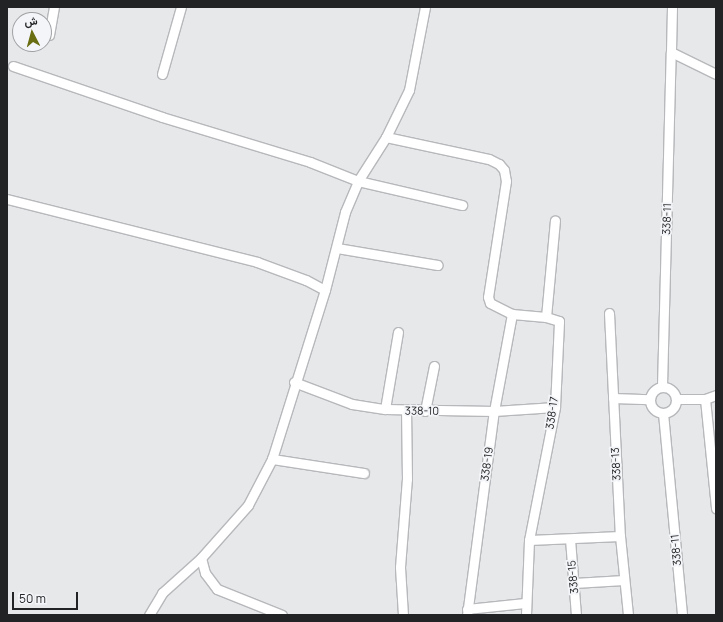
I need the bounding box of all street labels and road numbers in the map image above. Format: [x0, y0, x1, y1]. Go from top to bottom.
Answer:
street label: 338-11 [660, 203, 674, 235]
street label: 338-17 [543, 396, 561, 430]
street label: 338-10 [405, 404, 439, 418]
street label: 338-19 [478, 446, 496, 482]
street label: 338-13 [609, 447, 623, 481]
street label: 338-11 [668, 534, 684, 566]
street label: 338-15 [565, 560, 581, 594]

